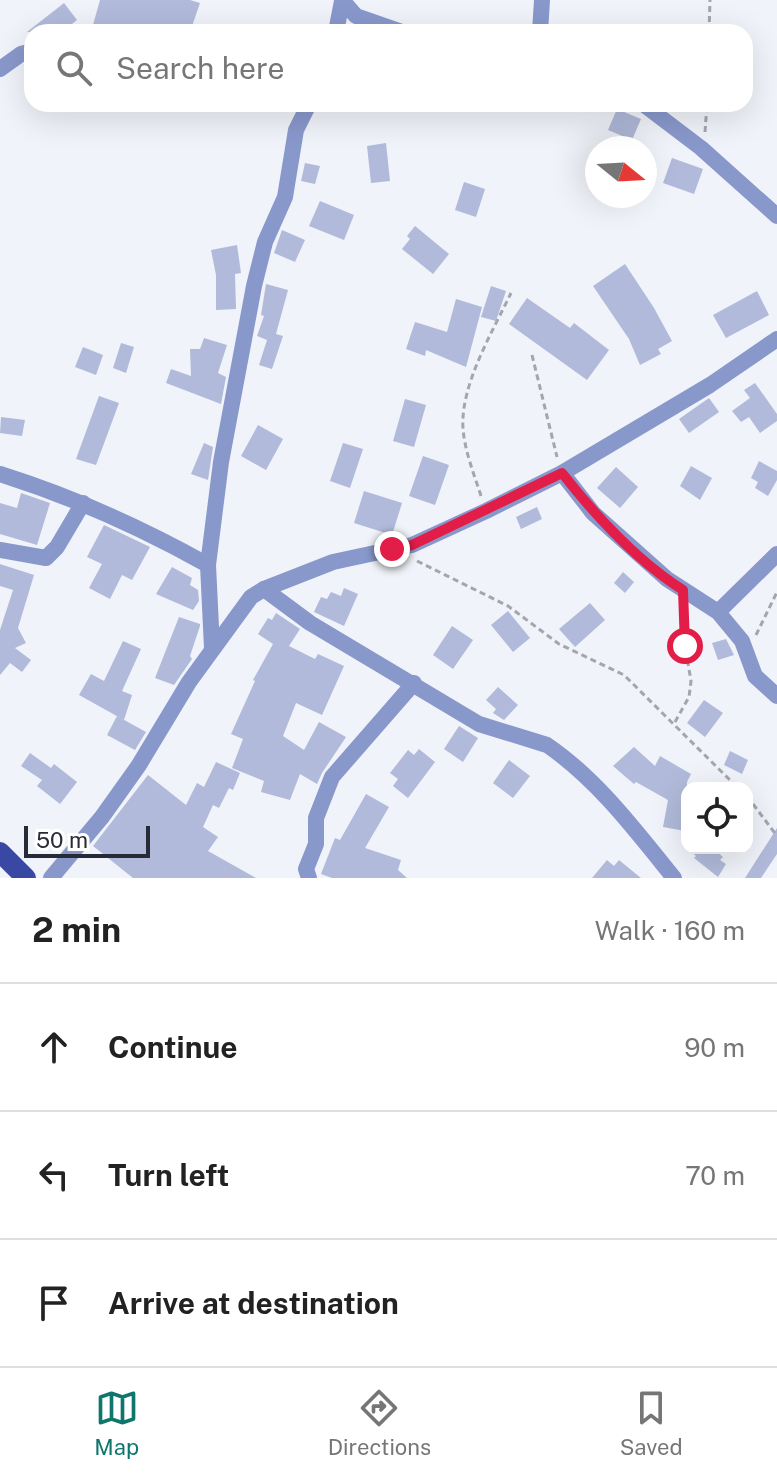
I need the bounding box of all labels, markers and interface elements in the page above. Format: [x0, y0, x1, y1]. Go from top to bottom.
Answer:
search box [24, 24, 753, 112]
icon: search [52, 46, 96, 90]
text: Search here [116, 50, 284, 86]
north arrow [585, 136, 657, 208]
route end [374, 531, 410, 567]
route start [667, 628, 703, 664]
map controls [681, 782, 753, 854]
button: locate [681, 782, 753, 854]
scale bar [24, 822, 150, 858]
text: 50 m [36, 827, 88, 853]
text: 2 min [32, 910, 121, 950]
text: Walk · 160 m [595, 915, 745, 946]
icon: ahead [32, 1025, 76, 1069]
text: Continue [108, 1029, 238, 1065]
text: 90 m [684, 1032, 745, 1063]
icon: left [32, 1153, 76, 1197]
text: Turn left [108, 1157, 229, 1193]
text: 70 m [685, 1160, 745, 1191]
icon: arrive [32, 1281, 76, 1325]
text: Arrive at destination [108, 1285, 399, 1321]
tab: Map [94, 1386, 139, 1460]
tab: Directions [328, 1386, 431, 1460]
tab: Saved [620, 1386, 683, 1460]

